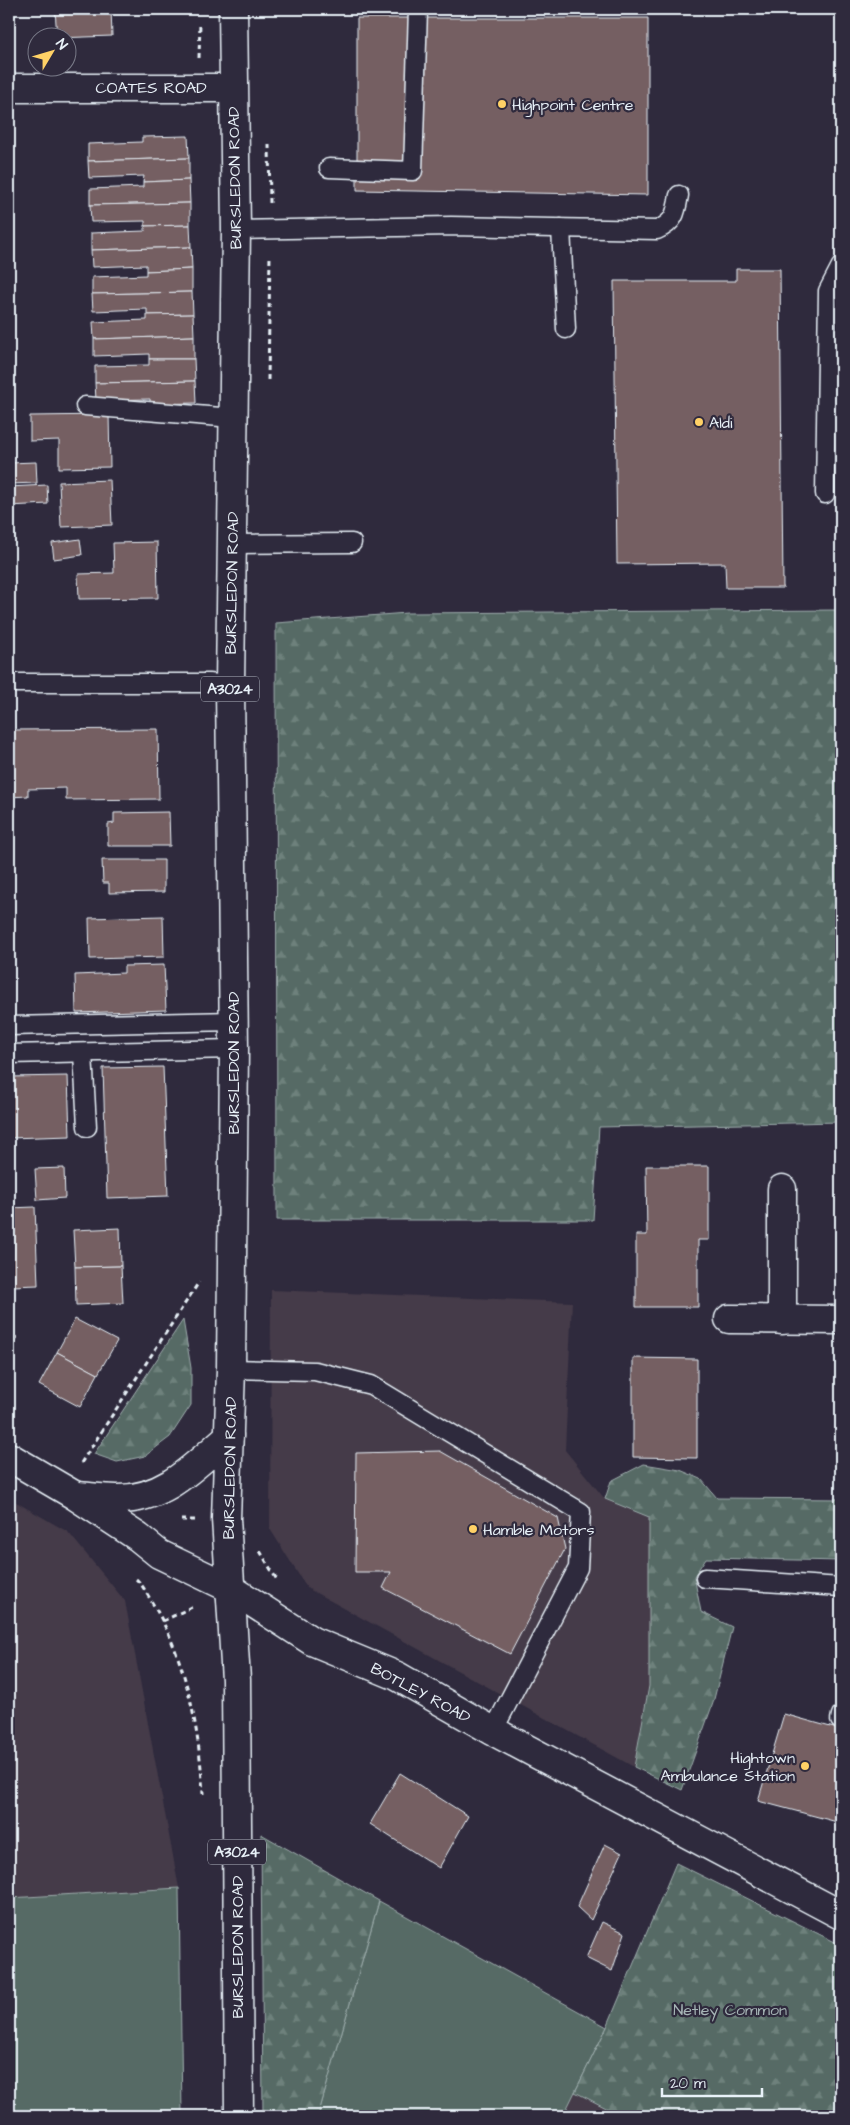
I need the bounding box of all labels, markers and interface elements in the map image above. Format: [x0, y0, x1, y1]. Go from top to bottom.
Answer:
north arrow [28, 28, 78, 78]
text: N [51, 35, 72, 54]
street label: COATES ROAD [95, 77, 207, 99]
place label: Highpoint Centre [512, 94, 634, 117]
marker: Highpoint Centre [496, 98, 508, 110]
street label: BURSLEDON ROAD [223, 106, 247, 250]
place label: Aldi [709, 412, 733, 434]
marker: Aldi [693, 416, 705, 428]
street label: BURSLEDON ROAD [220, 511, 244, 655]
road number: A3024 [201, 676, 259, 702]
street label: BURSLEDON ROAD [223, 992, 245, 1134]
street label: BURSLEDON ROAD [218, 1396, 242, 1540]
place label: Hamble Motors [483, 1519, 594, 1541]
marker: Hamble Motors [467, 1523, 479, 1535]
street label: BOTLEY ROAD [367, 1657, 474, 1728]
place label: Hightown Ambulance Station [661, 1747, 795, 1787]
marker: Hightown Ambulance Station [799, 1760, 811, 1772]
road number: A3024 [208, 1840, 266, 1864]
street label: BURSLEDON ROAD [227, 1876, 249, 2018]
park label: Netley Common [673, 1999, 787, 2022]
scale bar [662, 2065, 762, 2097]
text: 20 m [670, 2073, 706, 2094]

